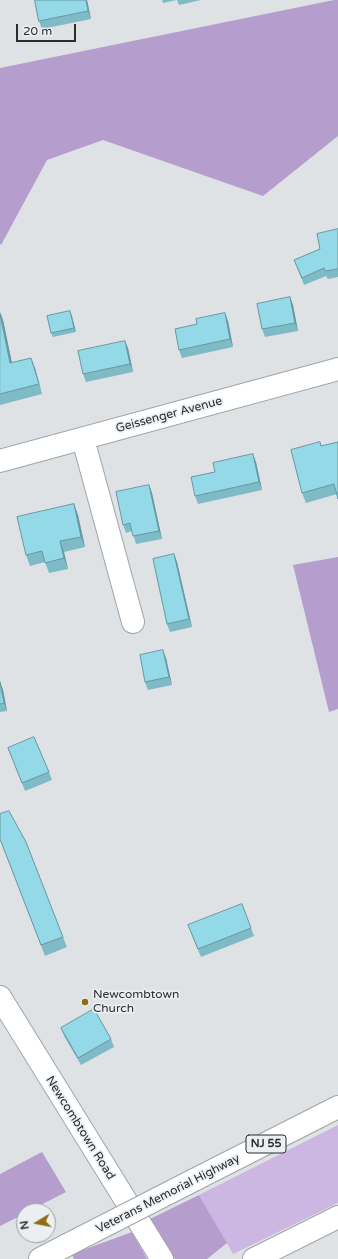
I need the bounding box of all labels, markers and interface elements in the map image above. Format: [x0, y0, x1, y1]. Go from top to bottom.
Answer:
scale bar [18, 16, 78, 42]
text: 20 m [23, 24, 52, 38]
street label: Geissenger Avenue [114, 394, 224, 436]
place label: Newcombtown Church [93, 988, 179, 1016]
marker: Newcombtown Church [80, 997, 90, 1007]
street label: Newcombtown Road [42, 1073, 118, 1183]
road number: NJ 55 [246, 1135, 286, 1153]
street label: Veterans Memorial Highway [94, 1151, 242, 1237]
north arrow [16, 1203, 56, 1243]
text: N [18, 1220, 32, 1230]

